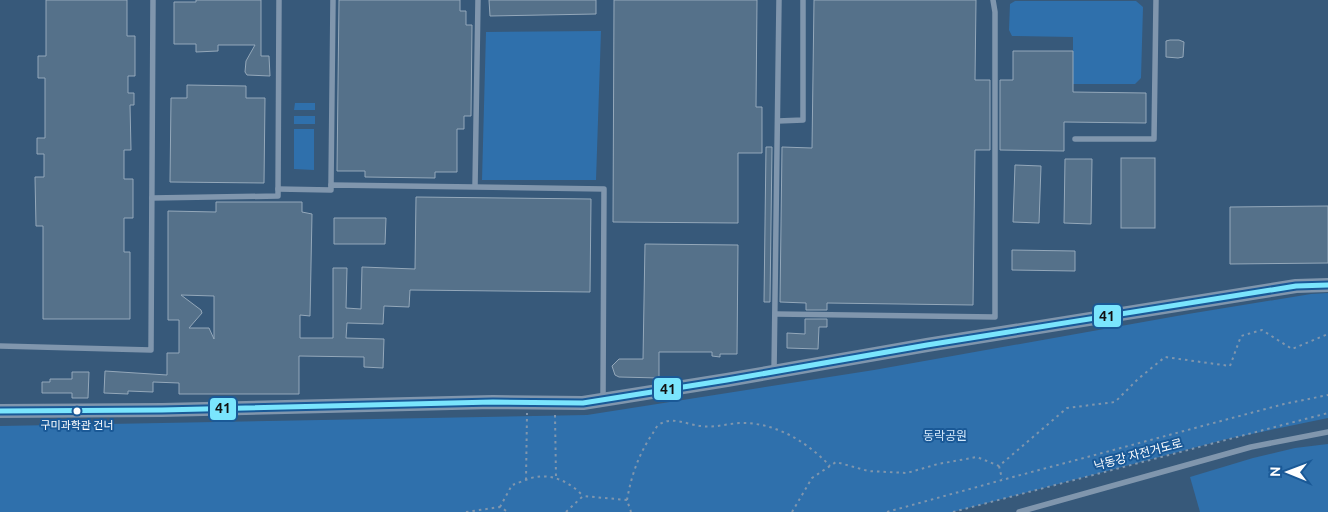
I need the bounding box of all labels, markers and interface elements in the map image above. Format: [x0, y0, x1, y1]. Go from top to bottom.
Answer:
line badge: 41 [1093, 304, 1122, 328]
text: 41 [1099, 308, 1115, 324]
line badge: 41 [653, 377, 682, 401]
text: 41 [660, 381, 676, 397]
line badge: 41 [209, 397, 237, 421]
text: 41 [215, 400, 231, 416]
marker: 구미과학관 건너 [72, 406, 82, 416]
place label: 구미과학관 건너 [40, 419, 114, 431]
park label: 동락공원 [923, 429, 967, 442]
street label: 낙동강 자전거도로 [1092, 436, 1184, 472]
north arrow [1263, 447, 1313, 497]
text: N [1267, 466, 1283, 477]

